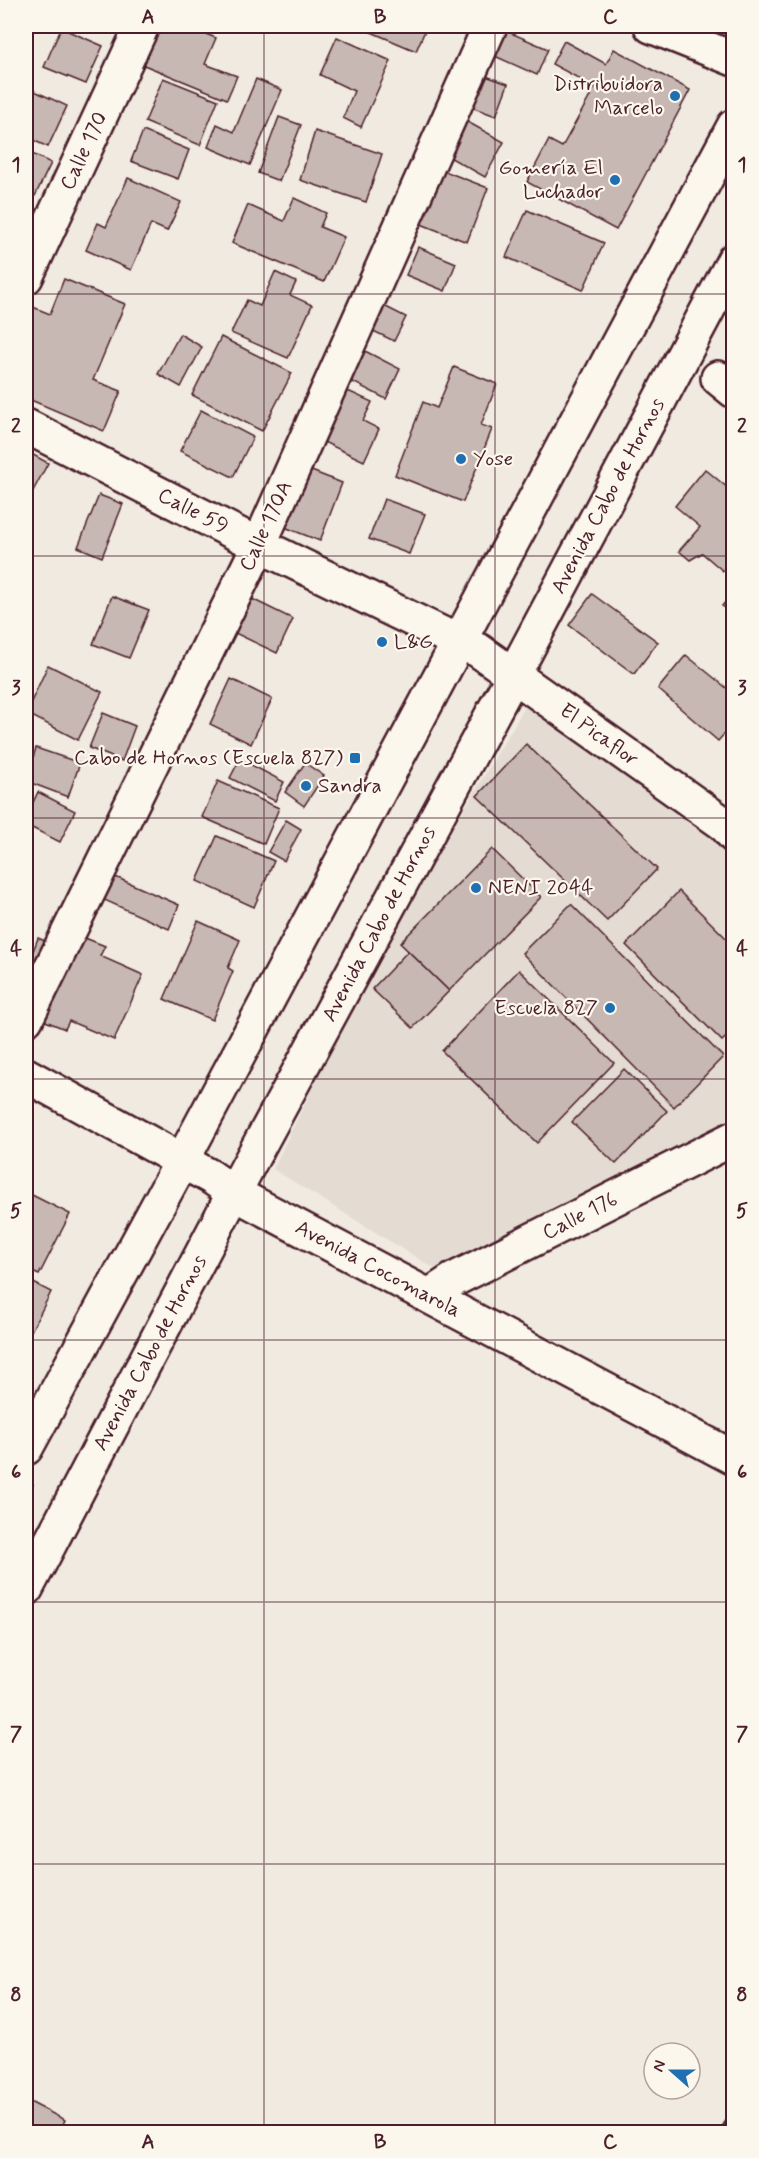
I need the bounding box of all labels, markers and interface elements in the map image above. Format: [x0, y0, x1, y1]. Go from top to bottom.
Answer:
text: A [141, 4, 155, 31]
text: B [374, 4, 387, 31]
text: C [603, 4, 618, 31]
place label: Distribuidora Marcelo [553, 70, 663, 122]
marker: Distribuidora Marcelo [668, 89, 682, 103]
street label: Calle 170 [54, 107, 114, 195]
text: 1 [12, 152, 20, 179]
text: 1 [738, 152, 746, 179]
place label: Gomería El Luchador [499, 154, 603, 206]
marker: Gomería El Luchador [608, 173, 622, 187]
street label: Avenida Cabo de Hornos [544, 393, 672, 599]
text: 2 [11, 413, 21, 440]
text: 2 [737, 413, 747, 440]
place label: Yose [473, 445, 513, 473]
marker: Yose [454, 452, 468, 466]
street label: Calle 170A [233, 476, 299, 576]
street label: Calle 59 [153, 481, 233, 541]
place label: L&G [394, 628, 433, 656]
marker: L&G [375, 635, 389, 649]
text: 3 [11, 675, 21, 702]
text: 3 [737, 675, 747, 702]
street label: El Picaflor [554, 697, 644, 773]
place label: Cabo de Hornos (Escuela 827) [74, 744, 344, 772]
marker: Cabo de Hornos (Escuela 827) [348, 751, 362, 765]
place label: Sandra [318, 772, 382, 800]
marker: Sandra [299, 779, 313, 793]
street label: Avenida Cabo de Hornos [315, 821, 443, 1027]
place label: NENI 2044 [488, 874, 593, 902]
marker: NENI 2044 [469, 881, 483, 895]
text: 4 [10, 936, 22, 963]
text: 4 [736, 936, 748, 963]
place label: Escuela 827 [494, 994, 598, 1022]
marker: Escuela 827 [603, 1001, 617, 1015]
street label: Calle 176 [538, 1185, 622, 1247]
text: 5 [10, 1198, 22, 1225]
text: 5 [736, 1198, 748, 1225]
street label: Avenida Cocomarola [290, 1214, 466, 1324]
street label: Avenida Cabo de Hornos [86, 1250, 214, 1456]
text: 6 [11, 1459, 21, 1486]
text: 6 [737, 1459, 747, 1486]
text: 7 [10, 1721, 22, 1748]
text: 7 [736, 1721, 748, 1748]
text: 8 [10, 1982, 22, 2009]
text: 8 [736, 1982, 748, 2009]
north arrow [642, 2041, 702, 2101]
text: N [648, 2057, 671, 2075]
text: A [141, 2129, 155, 2156]
text: B [374, 2129, 387, 2156]
text: C [603, 2129, 618, 2156]

